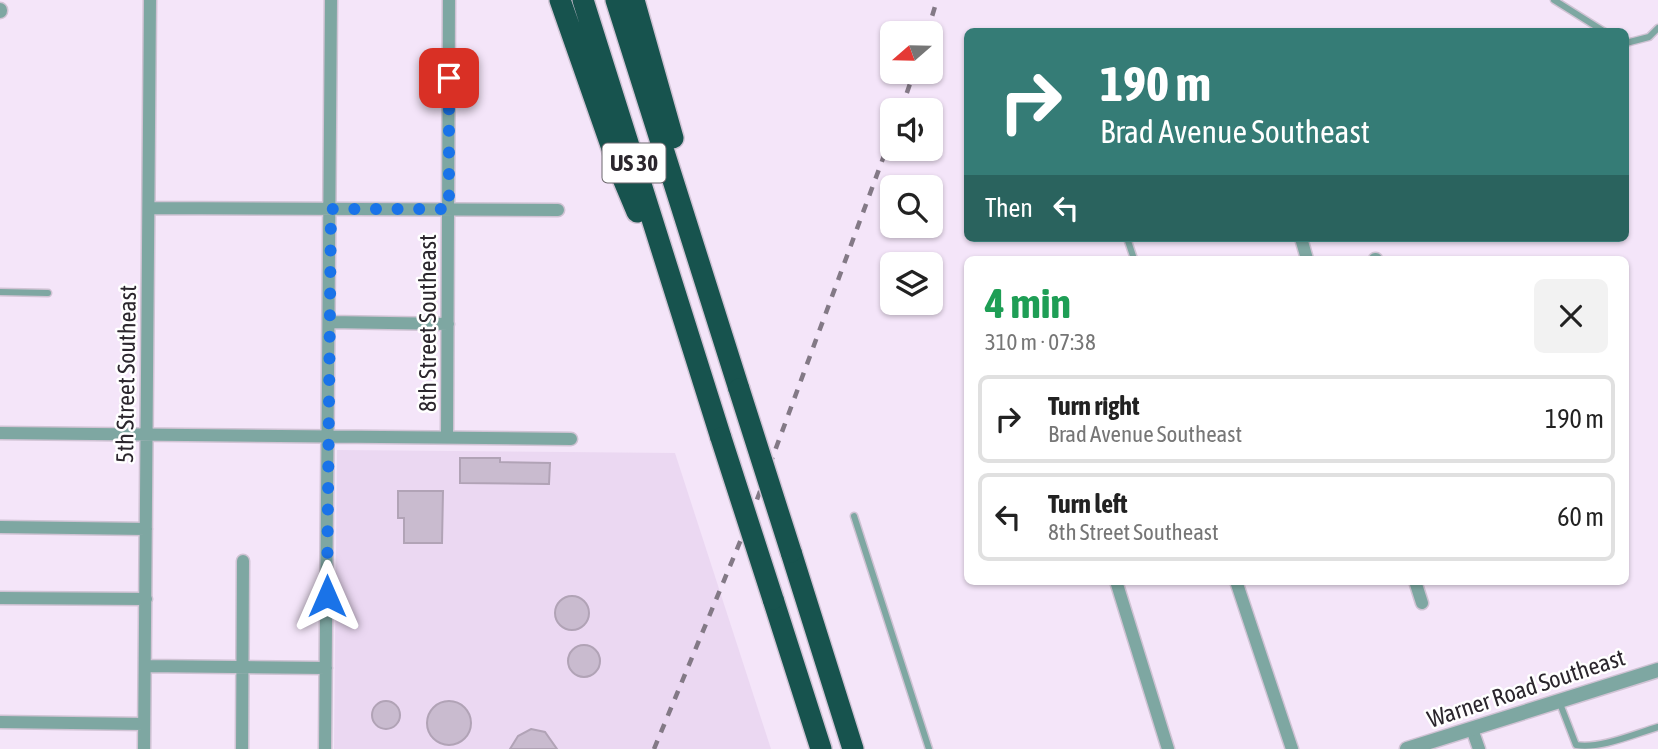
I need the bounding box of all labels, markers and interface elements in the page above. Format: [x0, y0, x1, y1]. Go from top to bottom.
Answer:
north arrow [880, 21, 943, 84]
map controls [880, 21, 943, 315]
pin [419, 48, 479, 108]
text: 190 m [1100, 55, 1211, 111]
icon: right [985, 56, 1076, 147]
icon: arrive [430, 59, 468, 97]
button: sound [880, 98, 943, 161]
text: Brad Avenue Southeast [1100, 113, 1370, 150]
road number: US 30 [602, 144, 666, 182]
button: search [880, 175, 943, 238]
icon: left [1047, 189, 1085, 227]
text: Then [985, 193, 1033, 223]
street label: 8th Street Southeast [414, 234, 441, 412]
button: layers [880, 252, 943, 315]
text: 4 min [985, 279, 1071, 327]
button: close [1534, 279, 1608, 353]
street label: 5th Street Southeast [111, 285, 141, 463]
text: 310 m · 07:38 [985, 329, 1096, 355]
text: Turn right [1048, 391, 1139, 421]
icon: right [989, 400, 1027, 438]
text: 190 m [1545, 404, 1604, 434]
text: Brad Avenue Southeast [1048, 421, 1242, 447]
text: Turn left [1048, 489, 1128, 519]
icon: left [989, 498, 1027, 536]
text: 60 m [1557, 502, 1604, 532]
text: 8th Street Southeast [1048, 519, 1219, 545]
position arrow [290, 559, 364, 633]
street label: Warner Road Southeast [1424, 643, 1628, 733]

